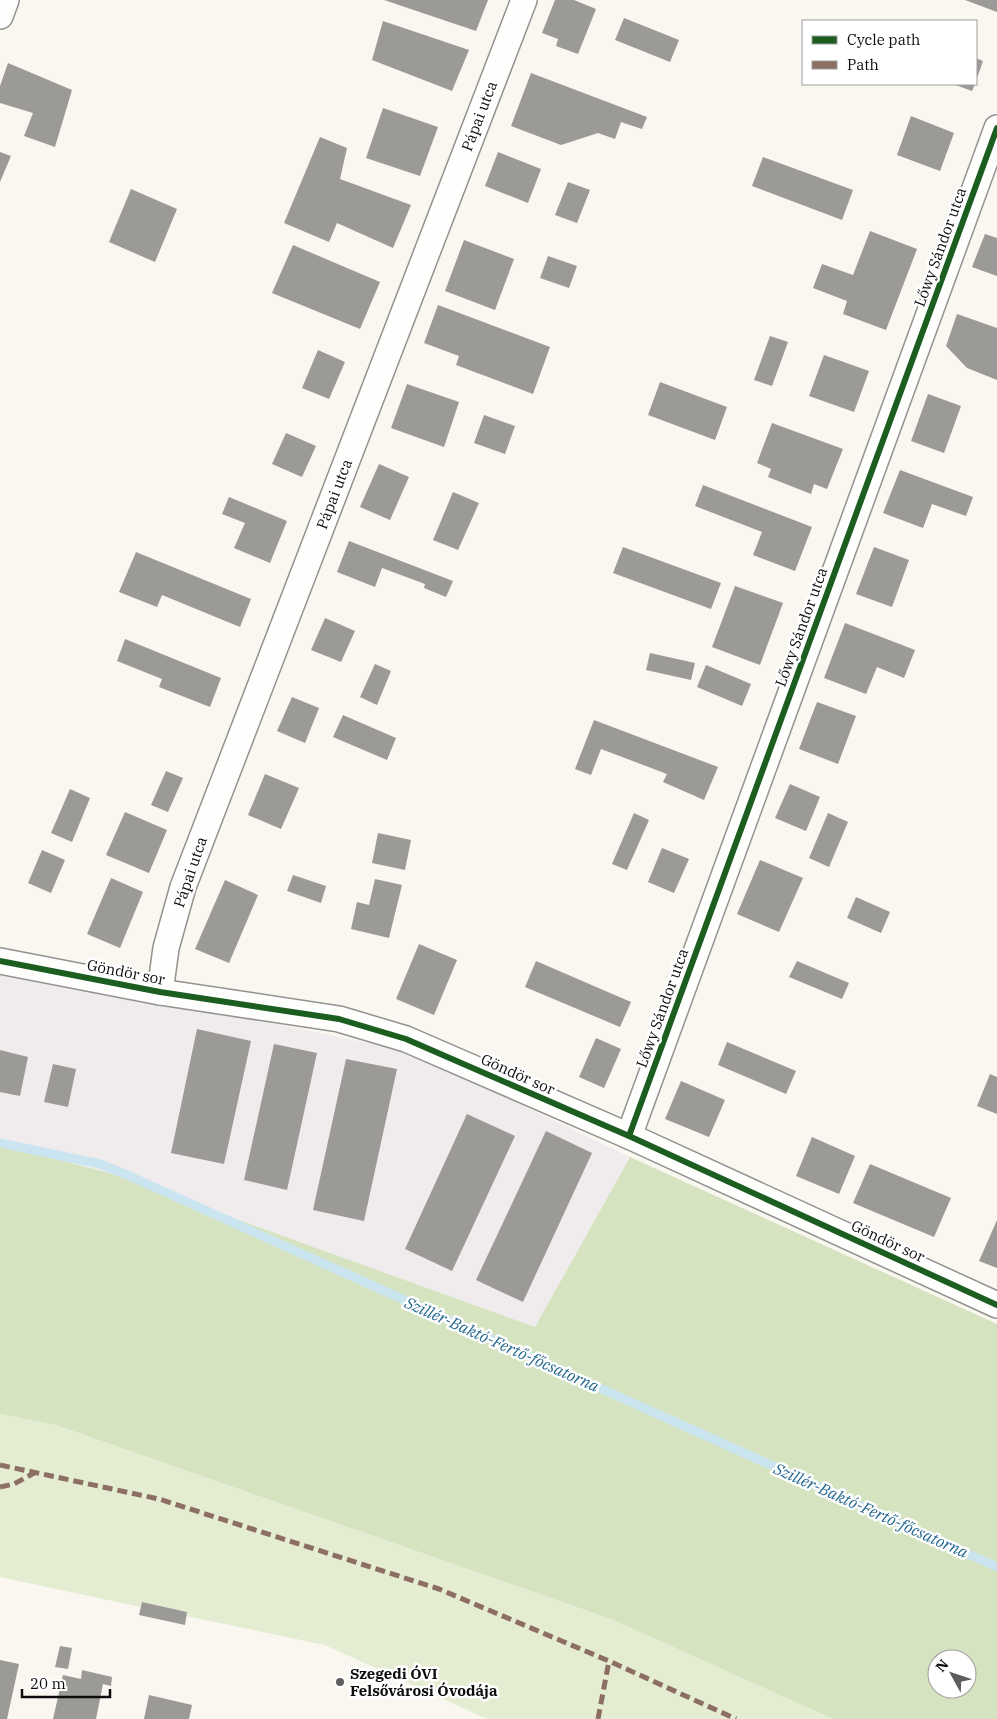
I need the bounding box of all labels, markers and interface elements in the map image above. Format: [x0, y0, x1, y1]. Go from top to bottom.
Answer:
legend [802, 20, 977, 85]
text: Cycle path [847, 30, 920, 49]
text: Path [847, 55, 879, 74]
street label: Pápai utca [457, 78, 501, 154]
street label: Lőwy Sándor utca [910, 185, 970, 309]
street label: Pápai utca [312, 456, 356, 532]
street label: Lőwy Sándor utca [771, 565, 831, 689]
street label: Pápai utca [169, 834, 211, 910]
street label: Lőwy Sándor utca [632, 946, 692, 1070]
street label: Göndör sor [85, 955, 167, 989]
street label: Göndör sor [478, 1049, 558, 1099]
street label: Göndör sor [848, 1216, 928, 1266]
water label: Szillér-Baktó-Fertő-főcsatorna [401, 1292, 602, 1396]
water label: Szillér-Baktó-Fertő-főcsatorna [770, 1458, 971, 1562]
north arrow [927, 1649, 977, 1699]
text: N [932, 1656, 952, 1676]
place label: Szegedi ÓVI Felsővárosi Óvodája [350, 1664, 498, 1700]
scale bar [22, 1666, 110, 1698]
text: 20 m [30, 1674, 66, 1693]
marker: Szegedi ÓVI Felsővárosi Óvodája [334, 1676, 346, 1688]

